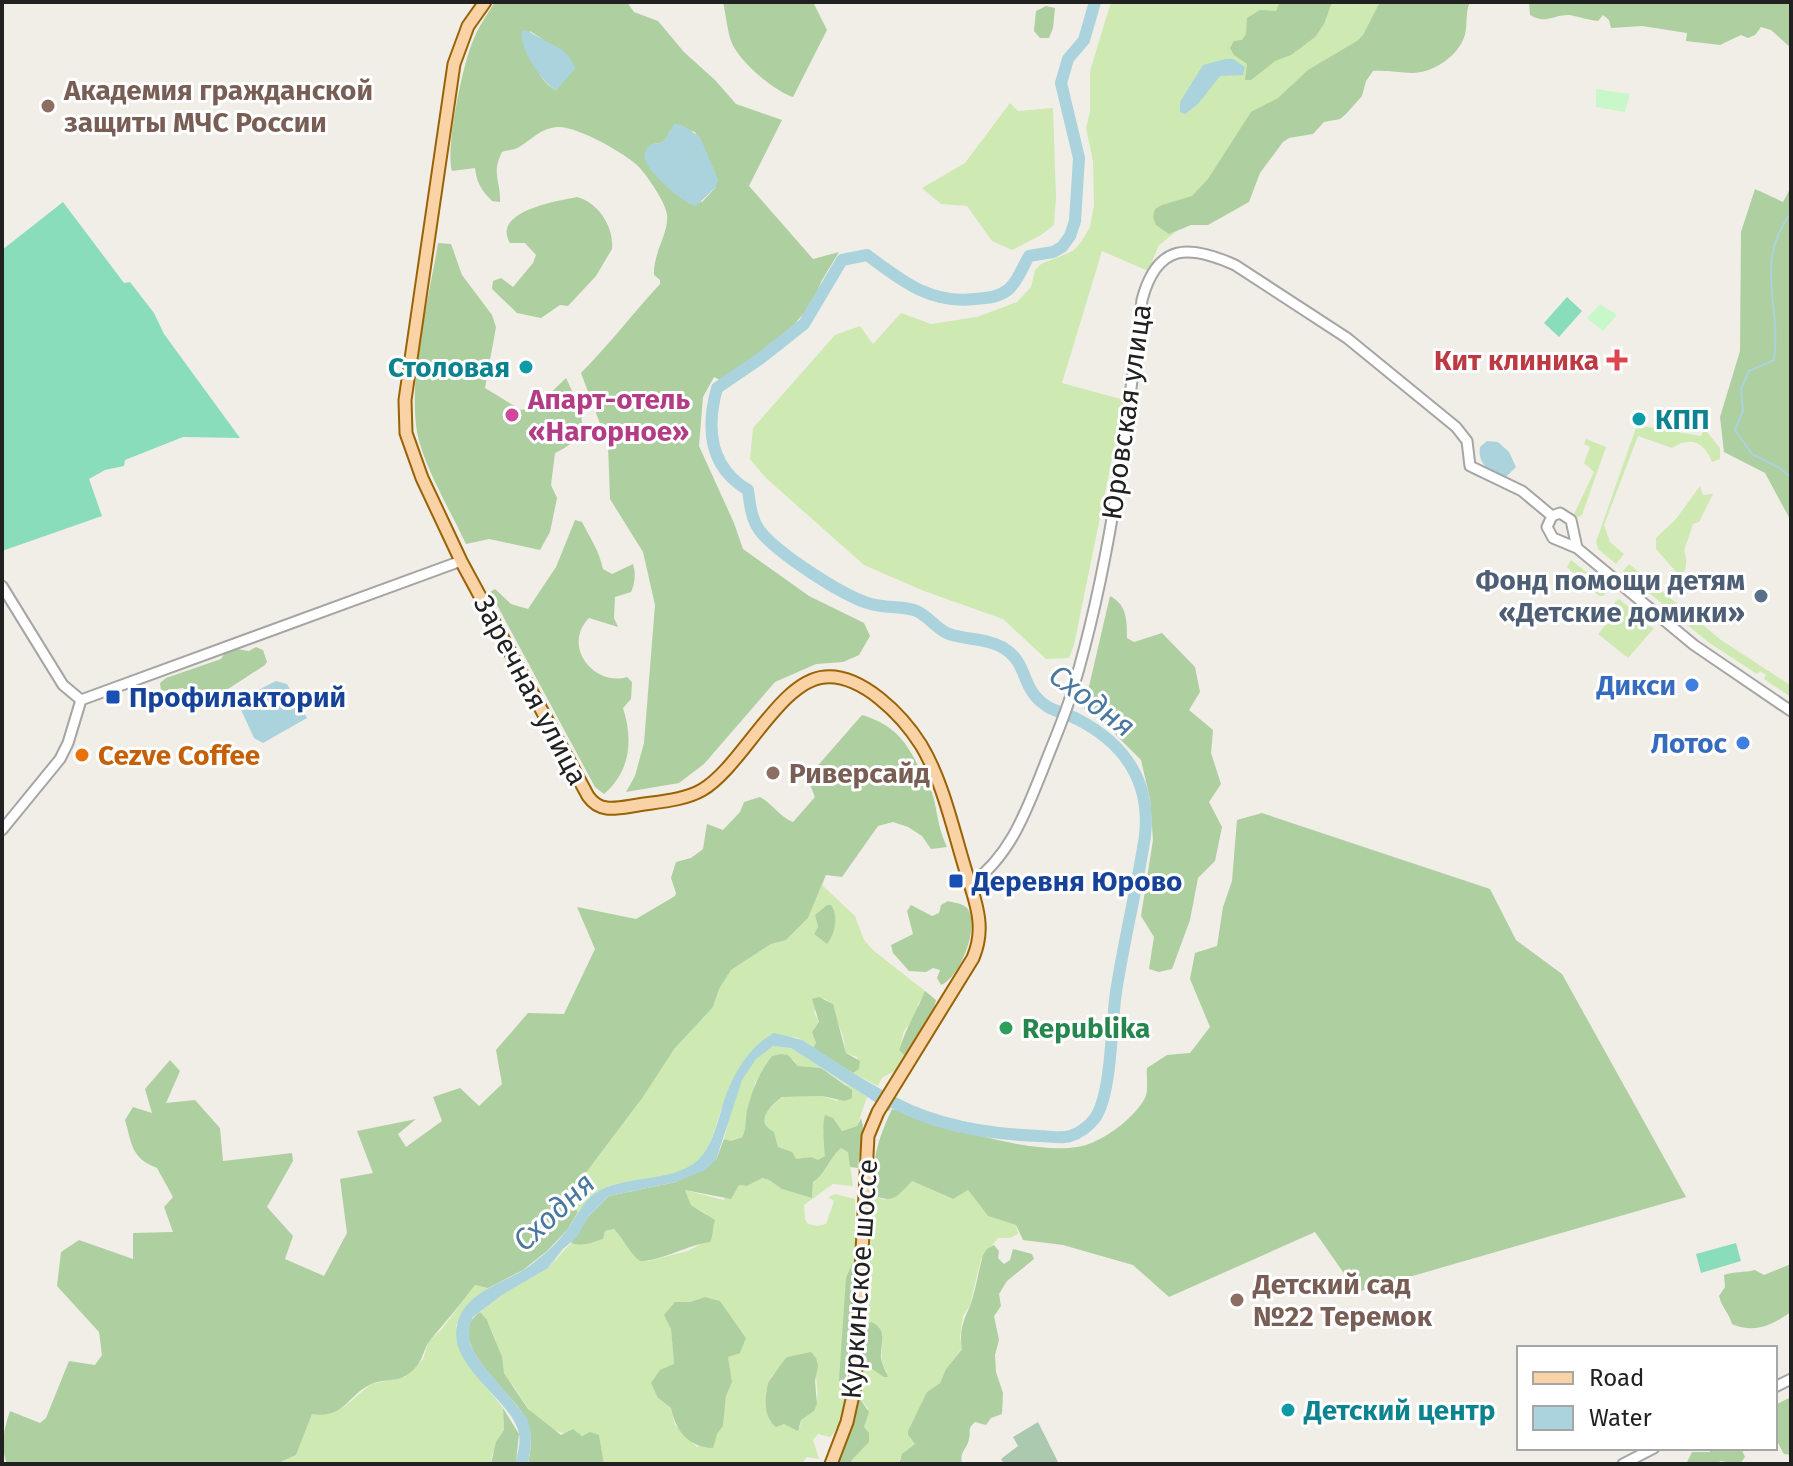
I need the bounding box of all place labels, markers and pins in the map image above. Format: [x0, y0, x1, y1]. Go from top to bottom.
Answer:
place label: Академия гражданской защиты МЧС России [63, 74, 373, 139]
marker: Академия гражданской защиты МЧС России [39, 97, 57, 115]
place label: Кит клиника [1434, 344, 1599, 377]
marker: Кит клиника [1606, 349, 1628, 371]
place label: Столовая [388, 351, 510, 384]
marker: Столовая [517, 358, 535, 376]
place label: Апарт-отель «Нагорное» [527, 383, 691, 448]
place label: КПП [1655, 403, 1710, 436]
marker: Апарт-отель «Нагорное» [503, 406, 521, 424]
marker: КПП [1630, 410, 1648, 428]
place label: Фонд помощи детям «Детские домики» [1476, 564, 1745, 629]
marker: Фонд помощи детям «Детские домики» [1752, 587, 1770, 605]
place label: Дикси [1596, 669, 1676, 702]
marker: Дикси [1683, 676, 1701, 694]
place label: Профилакторий [129, 681, 346, 714]
marker: Профилакторий [104, 688, 122, 706]
place label: Лотос [1651, 727, 1728, 760]
marker: Лотос [1734, 734, 1752, 752]
place label: Cezve Coffee [98, 739, 260, 772]
marker: Cezve Coffee [73, 746, 91, 764]
place label: Риверсайд [789, 757, 930, 790]
marker: Риверсайд [764, 764, 782, 782]
place label: Деревня Юрово [971, 865, 1182, 898]
marker: Деревня Юрово [947, 872, 965, 890]
place label: Republika [1022, 1012, 1150, 1045]
marker: Republika [997, 1019, 1015, 1037]
place label: Детский сад №22 Теремок [1252, 1268, 1433, 1333]
marker: Детский сад №22 Теремок [1228, 1291, 1246, 1309]
place label: Детский центр [1303, 1394, 1496, 1427]
marker: Детский центр [1279, 1401, 1297, 1419]

